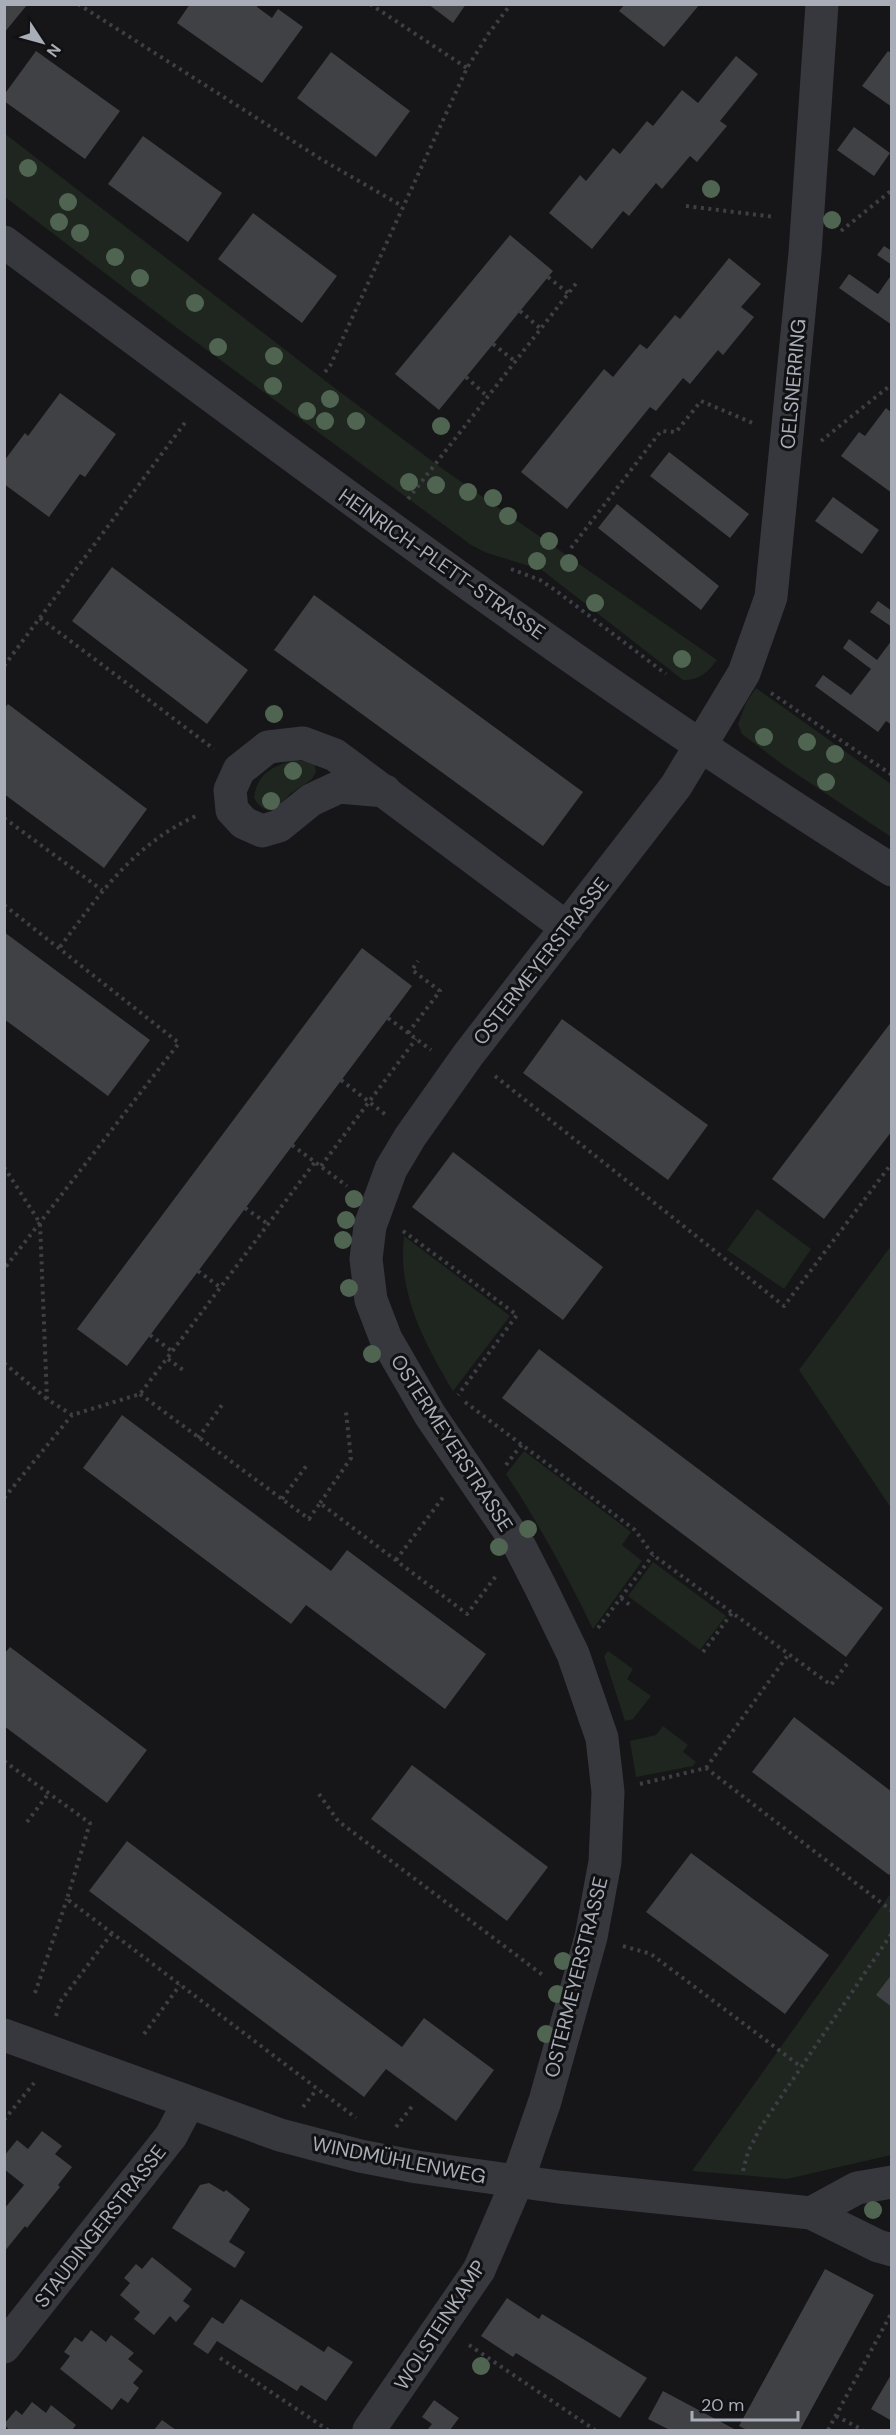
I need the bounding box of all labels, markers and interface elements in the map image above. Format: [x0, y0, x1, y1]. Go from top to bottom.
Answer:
north arrow [12, 12, 72, 72]
text: N [42, 40, 66, 61]
street label: OELSNERRING [774, 318, 812, 450]
street label: HEINRICH-PLETT-STRASSE [334, 483, 550, 645]
street label: OSTERMEYERSTRASSE [467, 872, 615, 1050]
street label: OSTERMEYERSTRASSE [385, 1349, 519, 1537]
street label: OSTERMEYERSTRASSE [538, 1874, 614, 2080]
street label: WINDMÜHLENWEG [310, 2130, 488, 2190]
street label: STAUDINGERSTRASSE [28, 2139, 172, 2313]
street label: WOLSTEINKAMP [388, 2255, 492, 2395]
scale bar [692, 2384, 798, 2422]
text: 20 m [701, 2393, 744, 2417]

